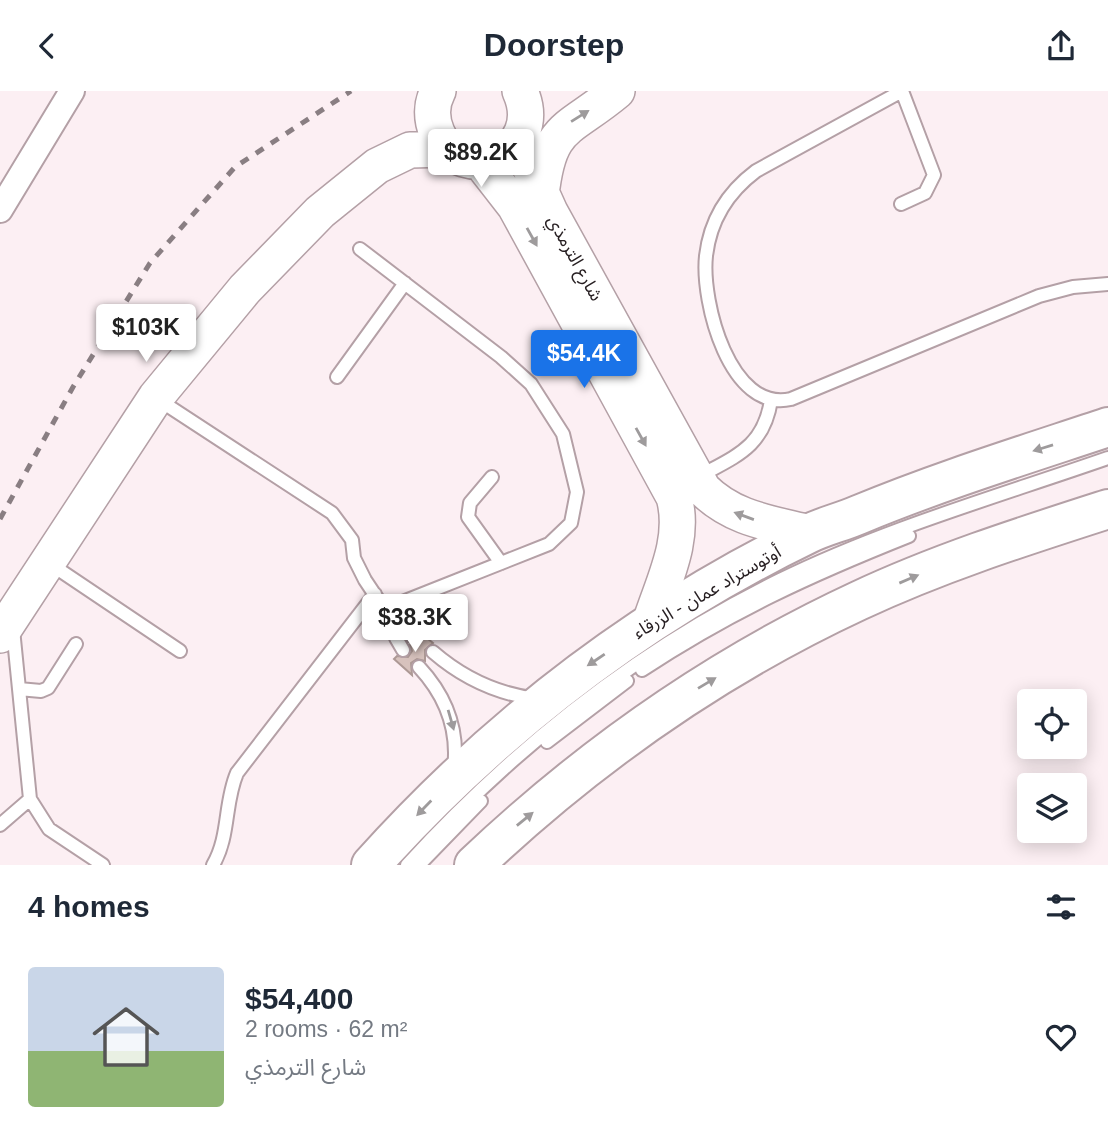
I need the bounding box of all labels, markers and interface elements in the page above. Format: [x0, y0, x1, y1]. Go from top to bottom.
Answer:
icon: back [28, 27, 66, 65]
text: Doorstep [484, 27, 624, 63]
icon: share [1042, 27, 1080, 65]
one-way arrow [571, 110, 590, 123]
pin: $89.2K [424, 129, 538, 189]
text: $89.2K [444, 139, 518, 165]
street label: شارع الترمذي [540, 212, 607, 306]
one-way arrow [526, 227, 538, 247]
pin: $103K [97, 305, 195, 364]
text: $103K [112, 314, 180, 340]
pin: $54.4K [527, 331, 641, 390]
text: $54.4K [547, 340, 621, 366]
one-way arrow [635, 427, 647, 446]
one-way arrow [1032, 443, 1053, 453]
one-way arrow [734, 510, 755, 521]
street label: أوتوستراد عمان - الزرقاء [629, 540, 785, 643]
one-way arrow [899, 574, 920, 585]
pin: $38.3K [358, 595, 472, 654]
text: $38.3K [378, 604, 452, 630]
one-way arrow [587, 653, 605, 667]
one-way arrow [697, 677, 716, 689]
map controls [1017, 689, 1087, 843]
button: locate [1017, 689, 1087, 759]
one-way arrow [446, 710, 456, 731]
button: layers [1017, 773, 1087, 843]
one-way arrow [417, 799, 433, 816]
one-way arrow [515, 812, 533, 827]
icon: filters [1042, 888, 1080, 926]
text: 4 homes [28, 890, 150, 923]
text: $54,400 [245, 982, 353, 1015]
icon: home [84, 995, 168, 1079]
text: 2 rooms · 62 m² [245, 1016, 407, 1042]
icon: heart [1042, 1018, 1080, 1056]
text: شارع الترمذي [245, 1054, 366, 1080]

